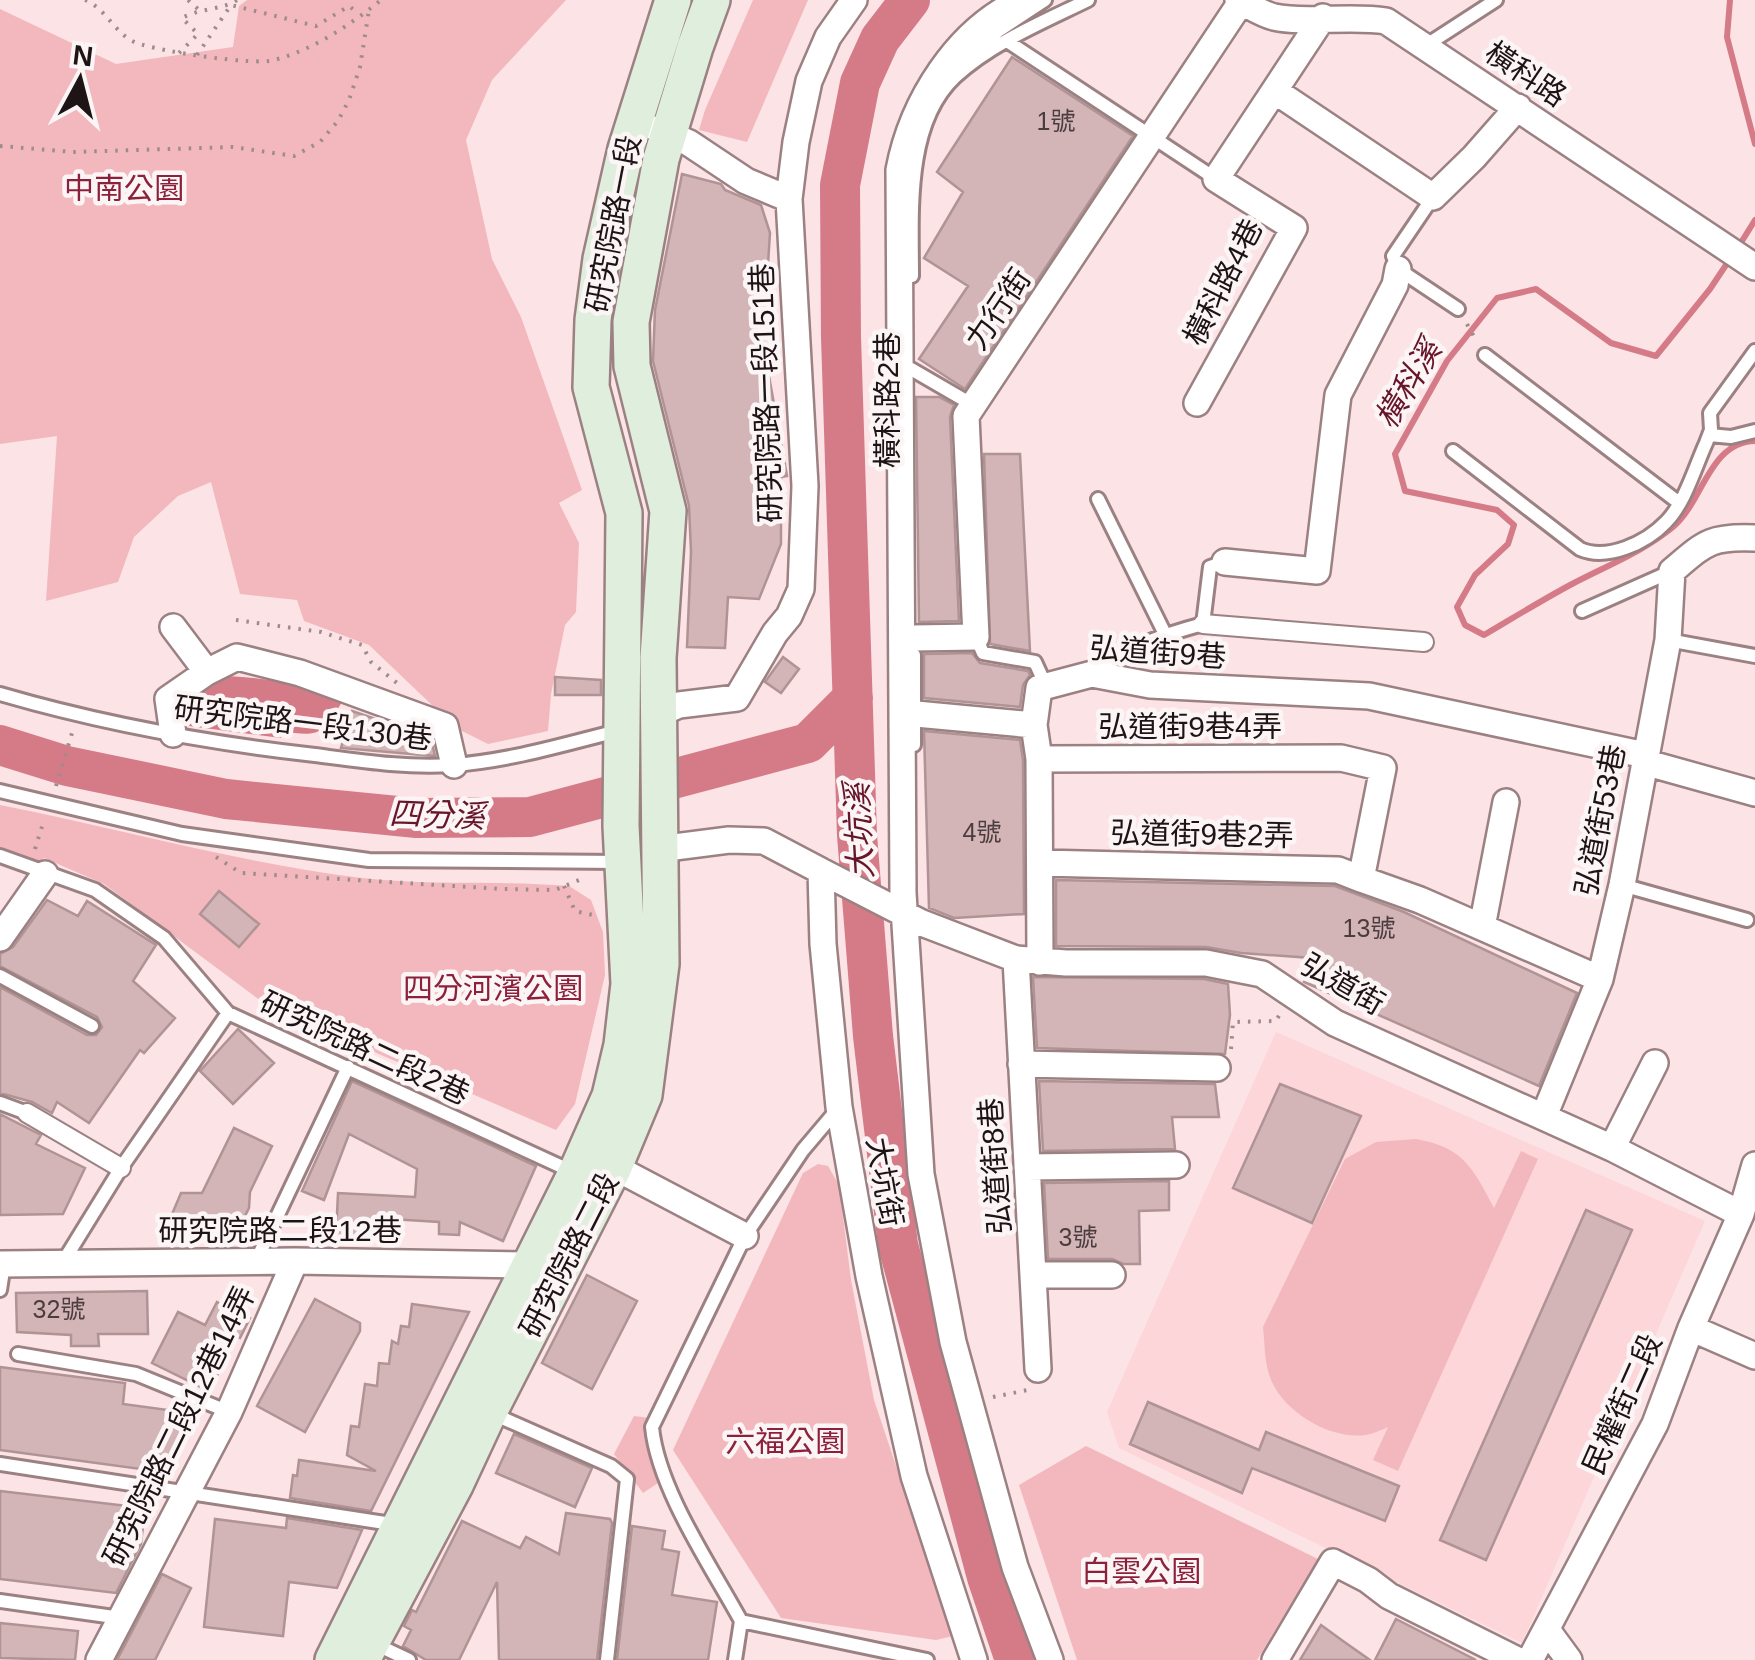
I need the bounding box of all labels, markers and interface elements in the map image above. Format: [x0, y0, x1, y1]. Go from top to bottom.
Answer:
north arrow [30, 30, 130, 130]
street label: 橫科路 [1479, 35, 1573, 113]
text: N [71, 39, 95, 72]
house number: 1號 [1037, 107, 1075, 135]
street label: 研究院路一段 [580, 133, 646, 315]
park label: 中南公園 [64, 172, 184, 205]
street label: 橫科路4巷 [1177, 214, 1269, 350]
street label: 研究院路一段151巷 [745, 262, 787, 524]
street label: 力行街 [959, 262, 1037, 356]
water label: 橫科溪 [1368, 330, 1450, 434]
street label: 橫科路2巷 [871, 332, 904, 468]
street label: 弘道街9巷 [1089, 631, 1227, 673]
street label: 研究院路一段130巷 [172, 691, 434, 755]
street label: 弘道街9巷4弄 [1098, 710, 1282, 743]
street label: 弘道街53巷 [1569, 742, 1631, 898]
water label: 大坑溪 [838, 778, 879, 880]
water label: 四分溪 [388, 795, 490, 835]
street label: 弘道街9巷2弄 [1110, 816, 1294, 852]
house number: 4號 [963, 818, 1001, 846]
house number: 13號 [1343, 914, 1395, 942]
street label: 弘道街 [1296, 947, 1390, 1021]
park label: 四分河濱公園 [403, 972, 583, 1005]
street label: 研究院路二段2巷 [255, 985, 475, 1111]
street label: 弘道街8巷 [974, 1097, 1016, 1235]
street label: 大坑街 [861, 1135, 909, 1229]
street label: 研究院路二段 [513, 1167, 625, 1343]
street label: 研究院路二段12巷 [158, 1214, 402, 1247]
house number: 3號 [1059, 1223, 1097, 1251]
street label: 研究院路二段12巷14弄 [97, 1281, 261, 1571]
house number: 32號 [33, 1295, 85, 1323]
street label: 民權街二段 [1576, 1329, 1668, 1479]
park label: 六福公園 [725, 1425, 845, 1458]
park label: 白雲公園 [1081, 1555, 1201, 1588]

